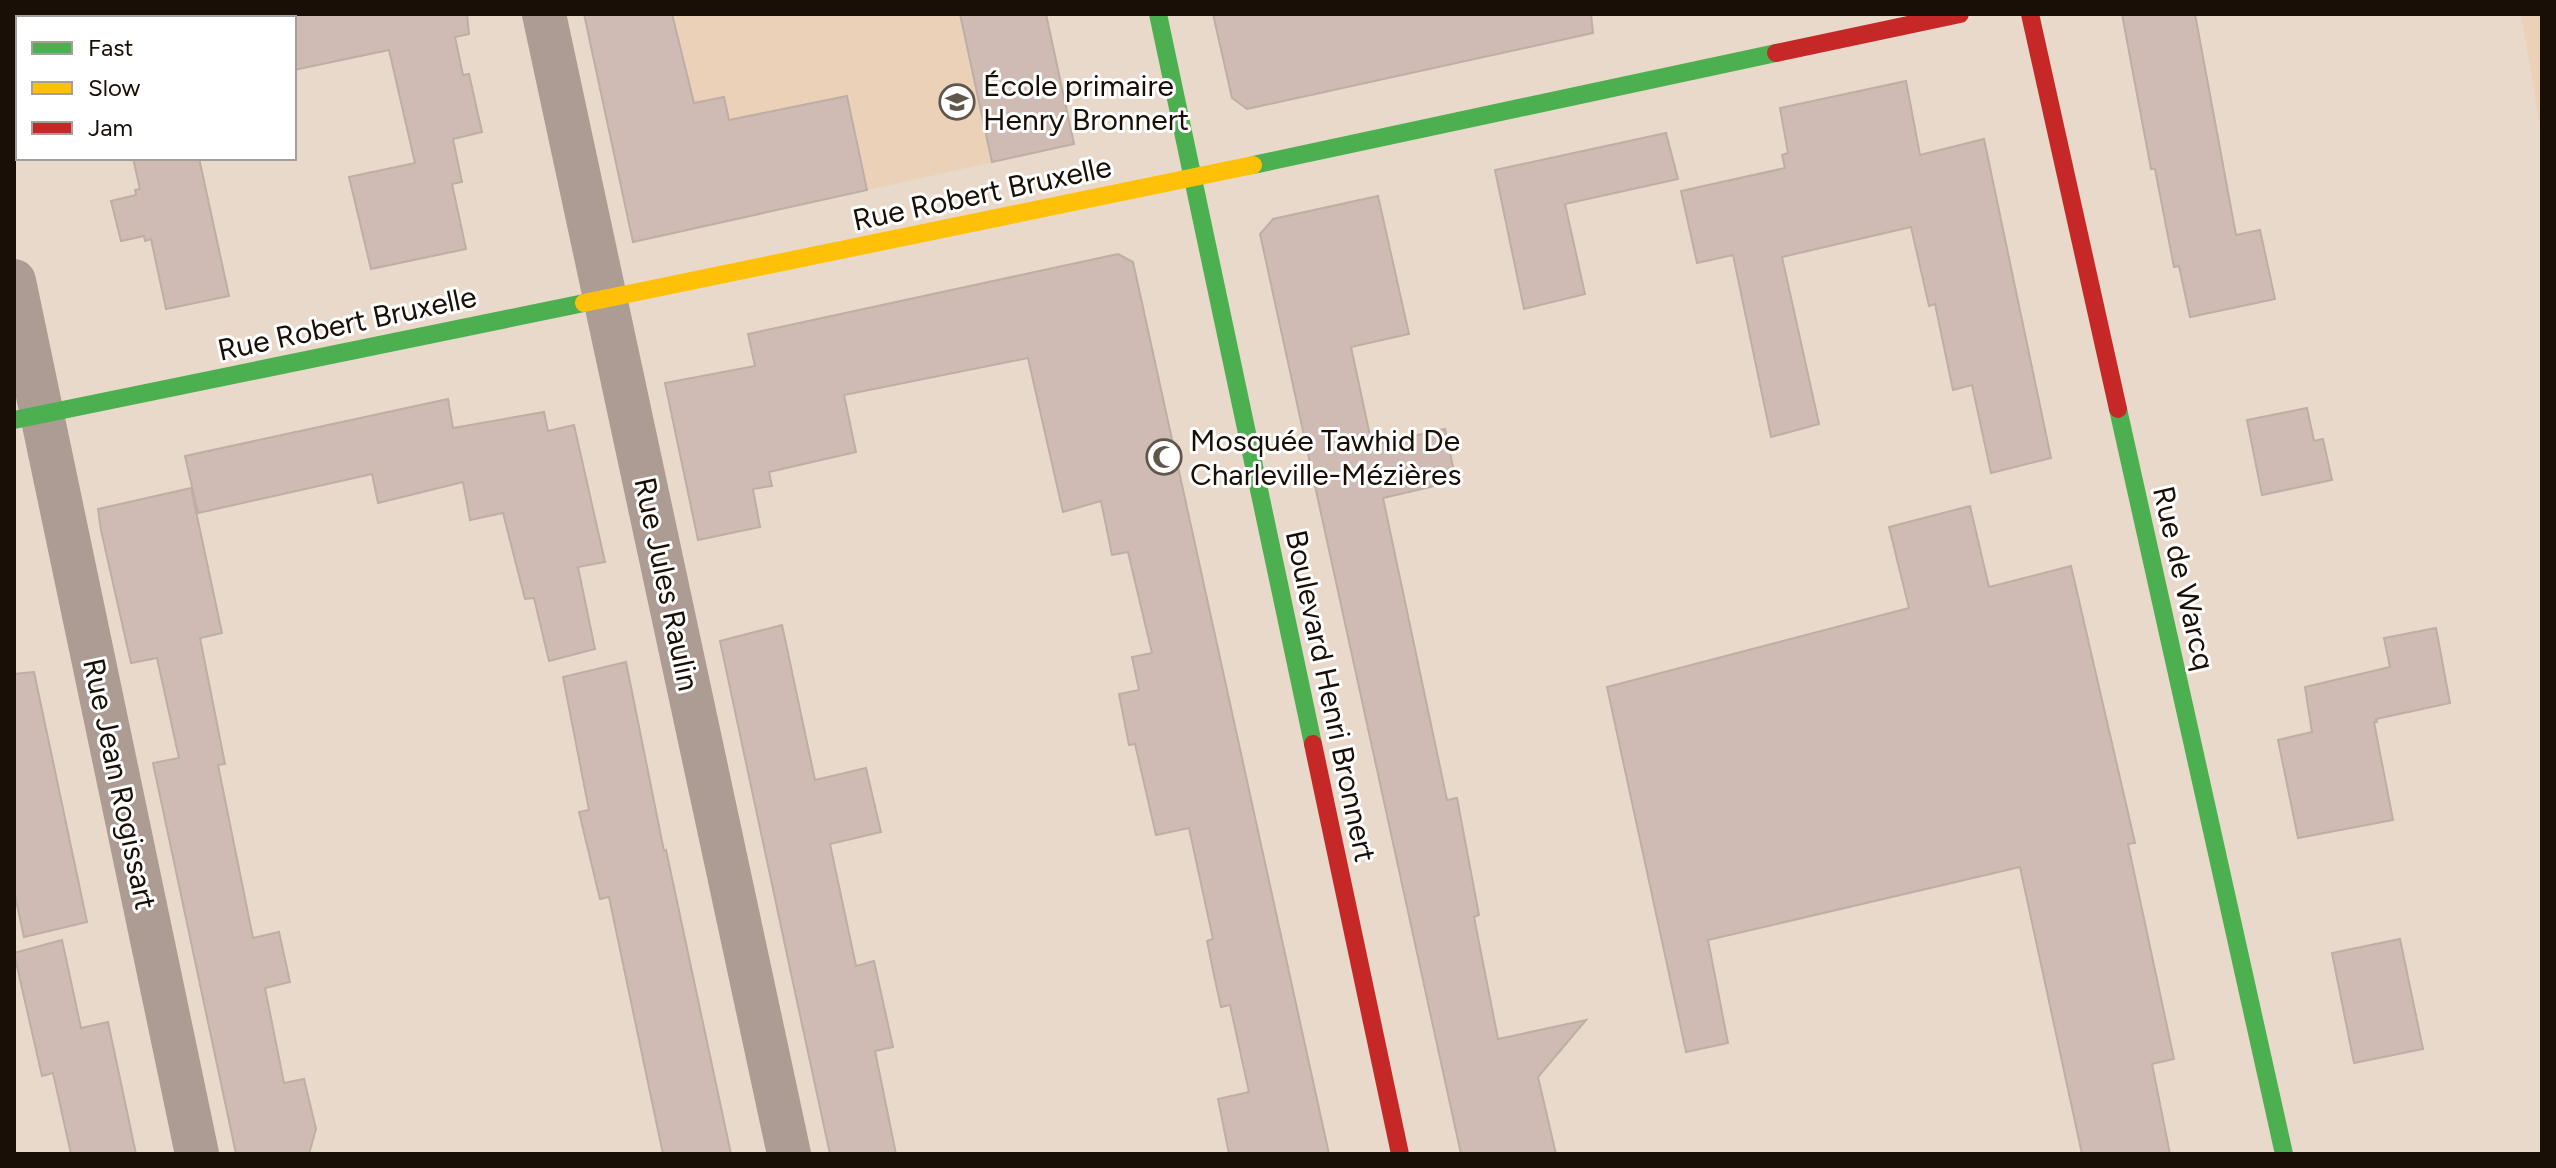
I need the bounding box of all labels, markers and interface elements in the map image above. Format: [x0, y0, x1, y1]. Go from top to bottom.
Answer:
legend [16, 16, 296, 160]
text: Fast [88, 33, 133, 62]
place label: École primaire Henry Bronnert [983, 67, 1189, 138]
text: Slow [88, 73, 141, 102]
school or university icon: École primaire Henry Bronnert [938, 83, 976, 121]
text: Jam [88, 113, 133, 142]
street label: Rue Robert Bruxelle [849, 147, 1115, 239]
street label: Rue Robert Bruxelle [214, 277, 480, 369]
place label: Mosquée Tawhid De Charleville-Mézières [1190, 422, 1461, 493]
mosque icon: Mosquée Tawhid De Charleville-Mézières [1145, 438, 1183, 476]
street label: Rue Jules Raulin [626, 474, 708, 694]
street label: Rue de Warcq [2145, 483, 2223, 673]
street label: Boulevard Henri Bronnert [1278, 527, 1384, 865]
street label: Rue Jean Rogissart [75, 655, 165, 913]

